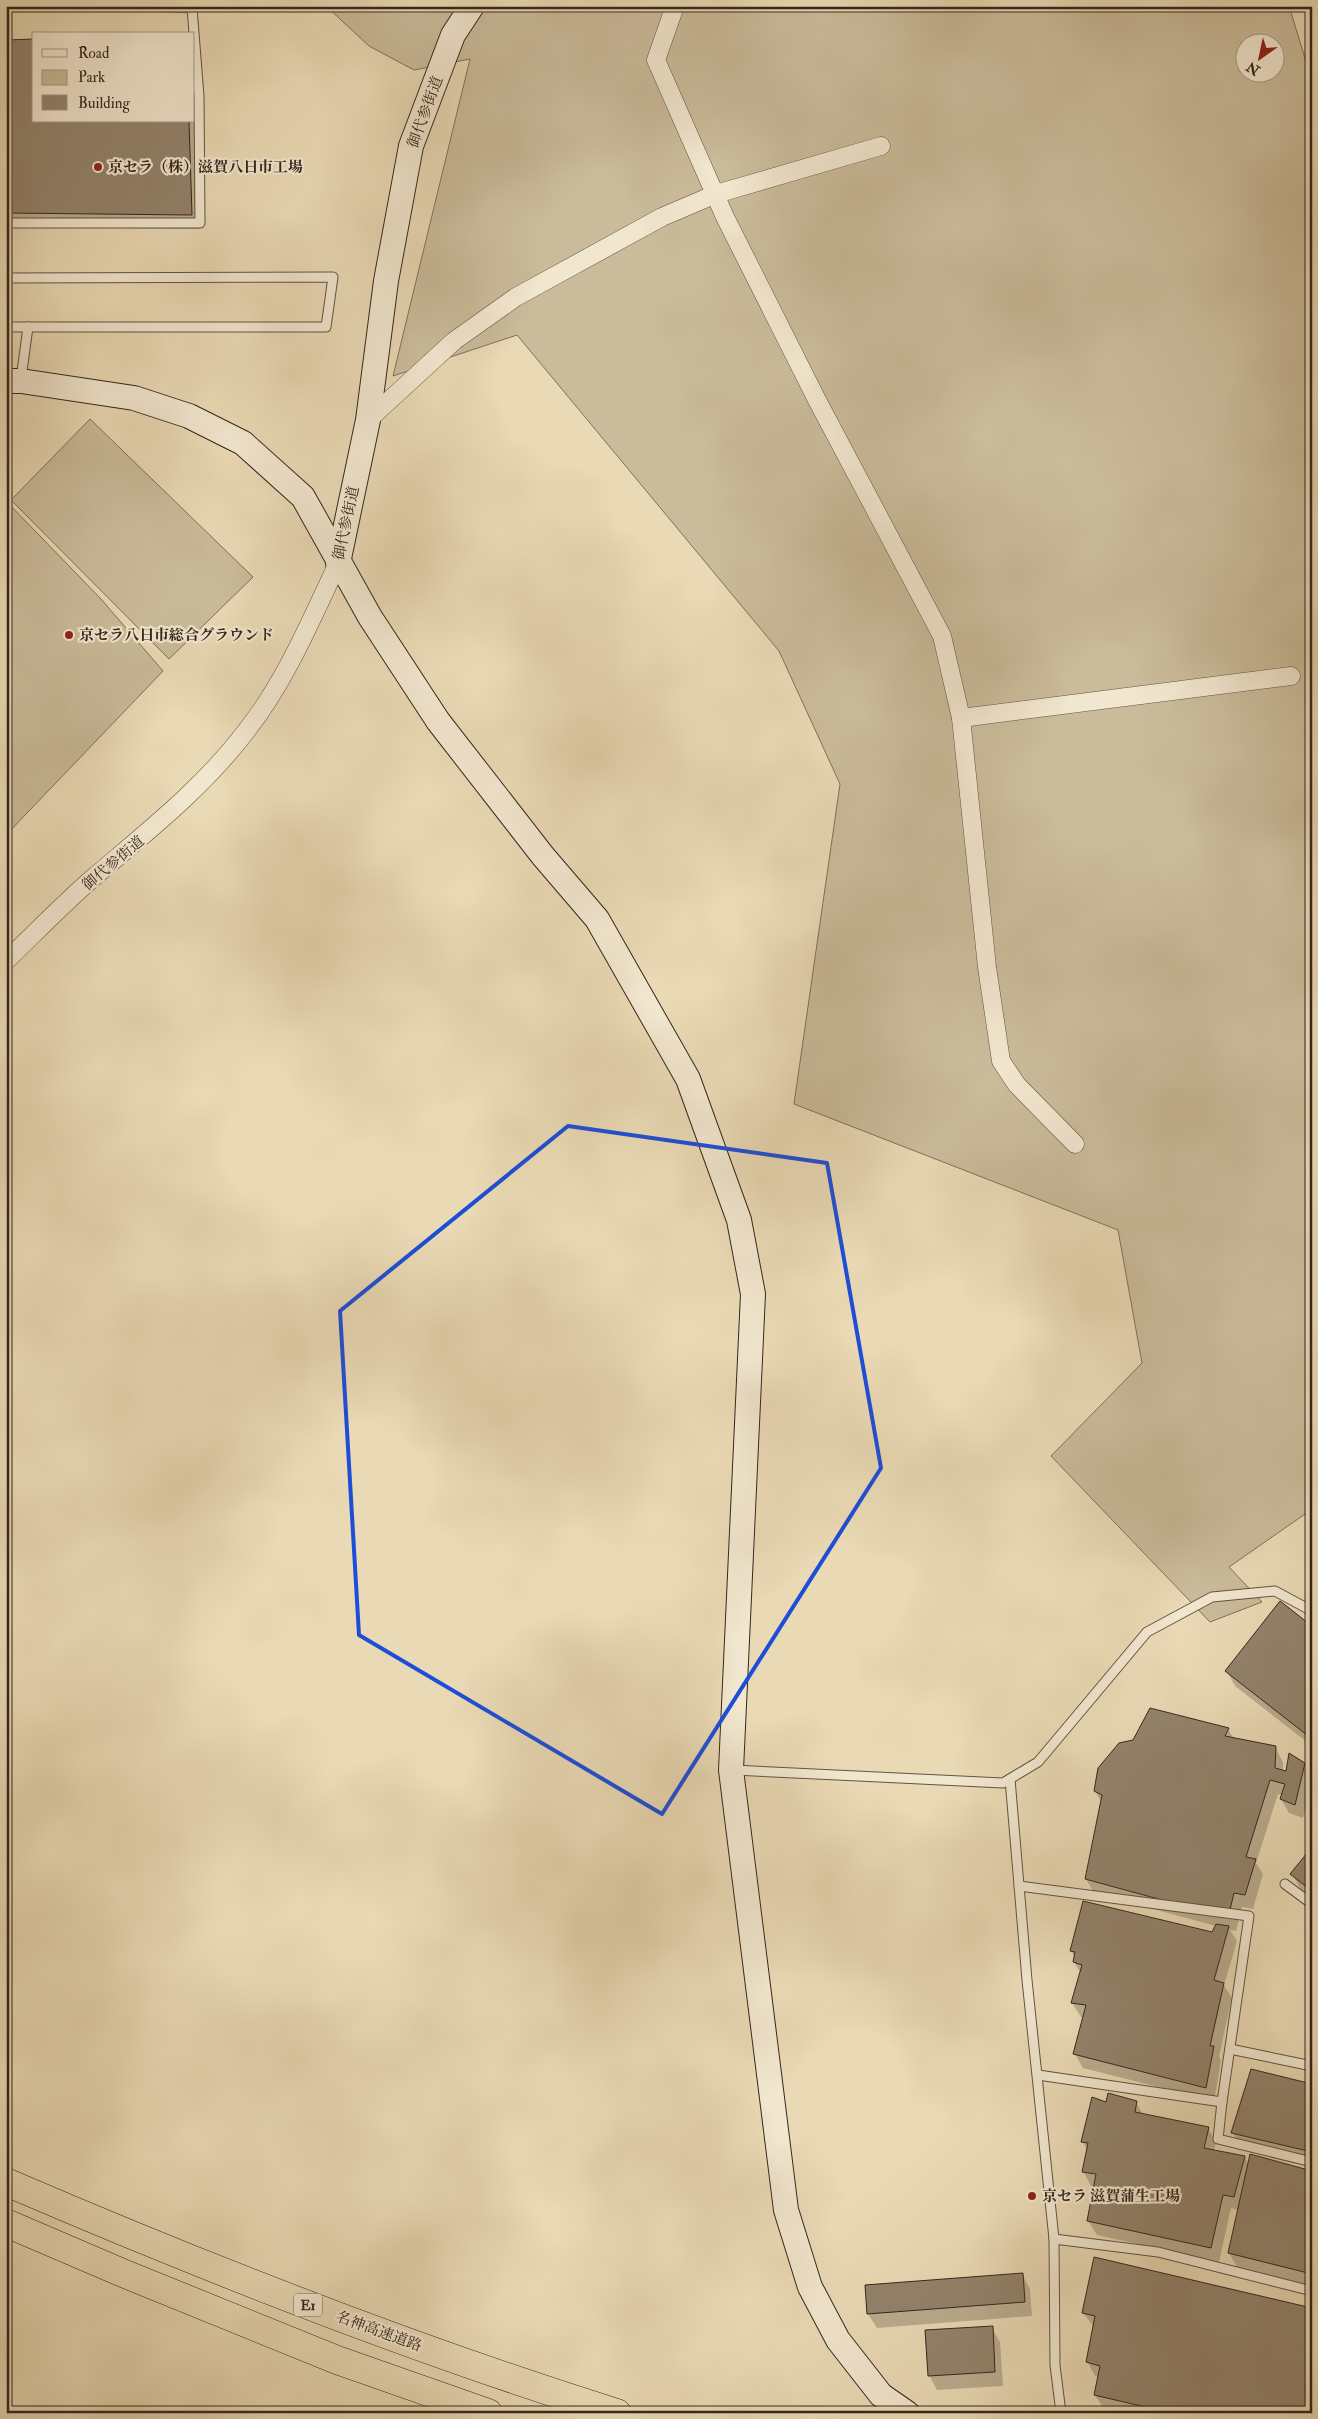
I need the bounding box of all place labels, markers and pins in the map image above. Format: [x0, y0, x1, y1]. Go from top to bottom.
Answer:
place label: 京セラ（株）滋賀八日市工場 [108, 158, 303, 177]
marker: 京セラ（株）滋賀八日市工場 [92, 161, 104, 173]
place label: 京セラ八日市総合グラウンド [79, 626, 274, 645]
marker: 京セラ八日市総合グラウンド [63, 629, 75, 641]
place label: 京セラ 滋賀蒲生工場 [1042, 2187, 1180, 2206]
marker: 京セラ 滋賀蒲生工場 [1026, 2190, 1038, 2202]

